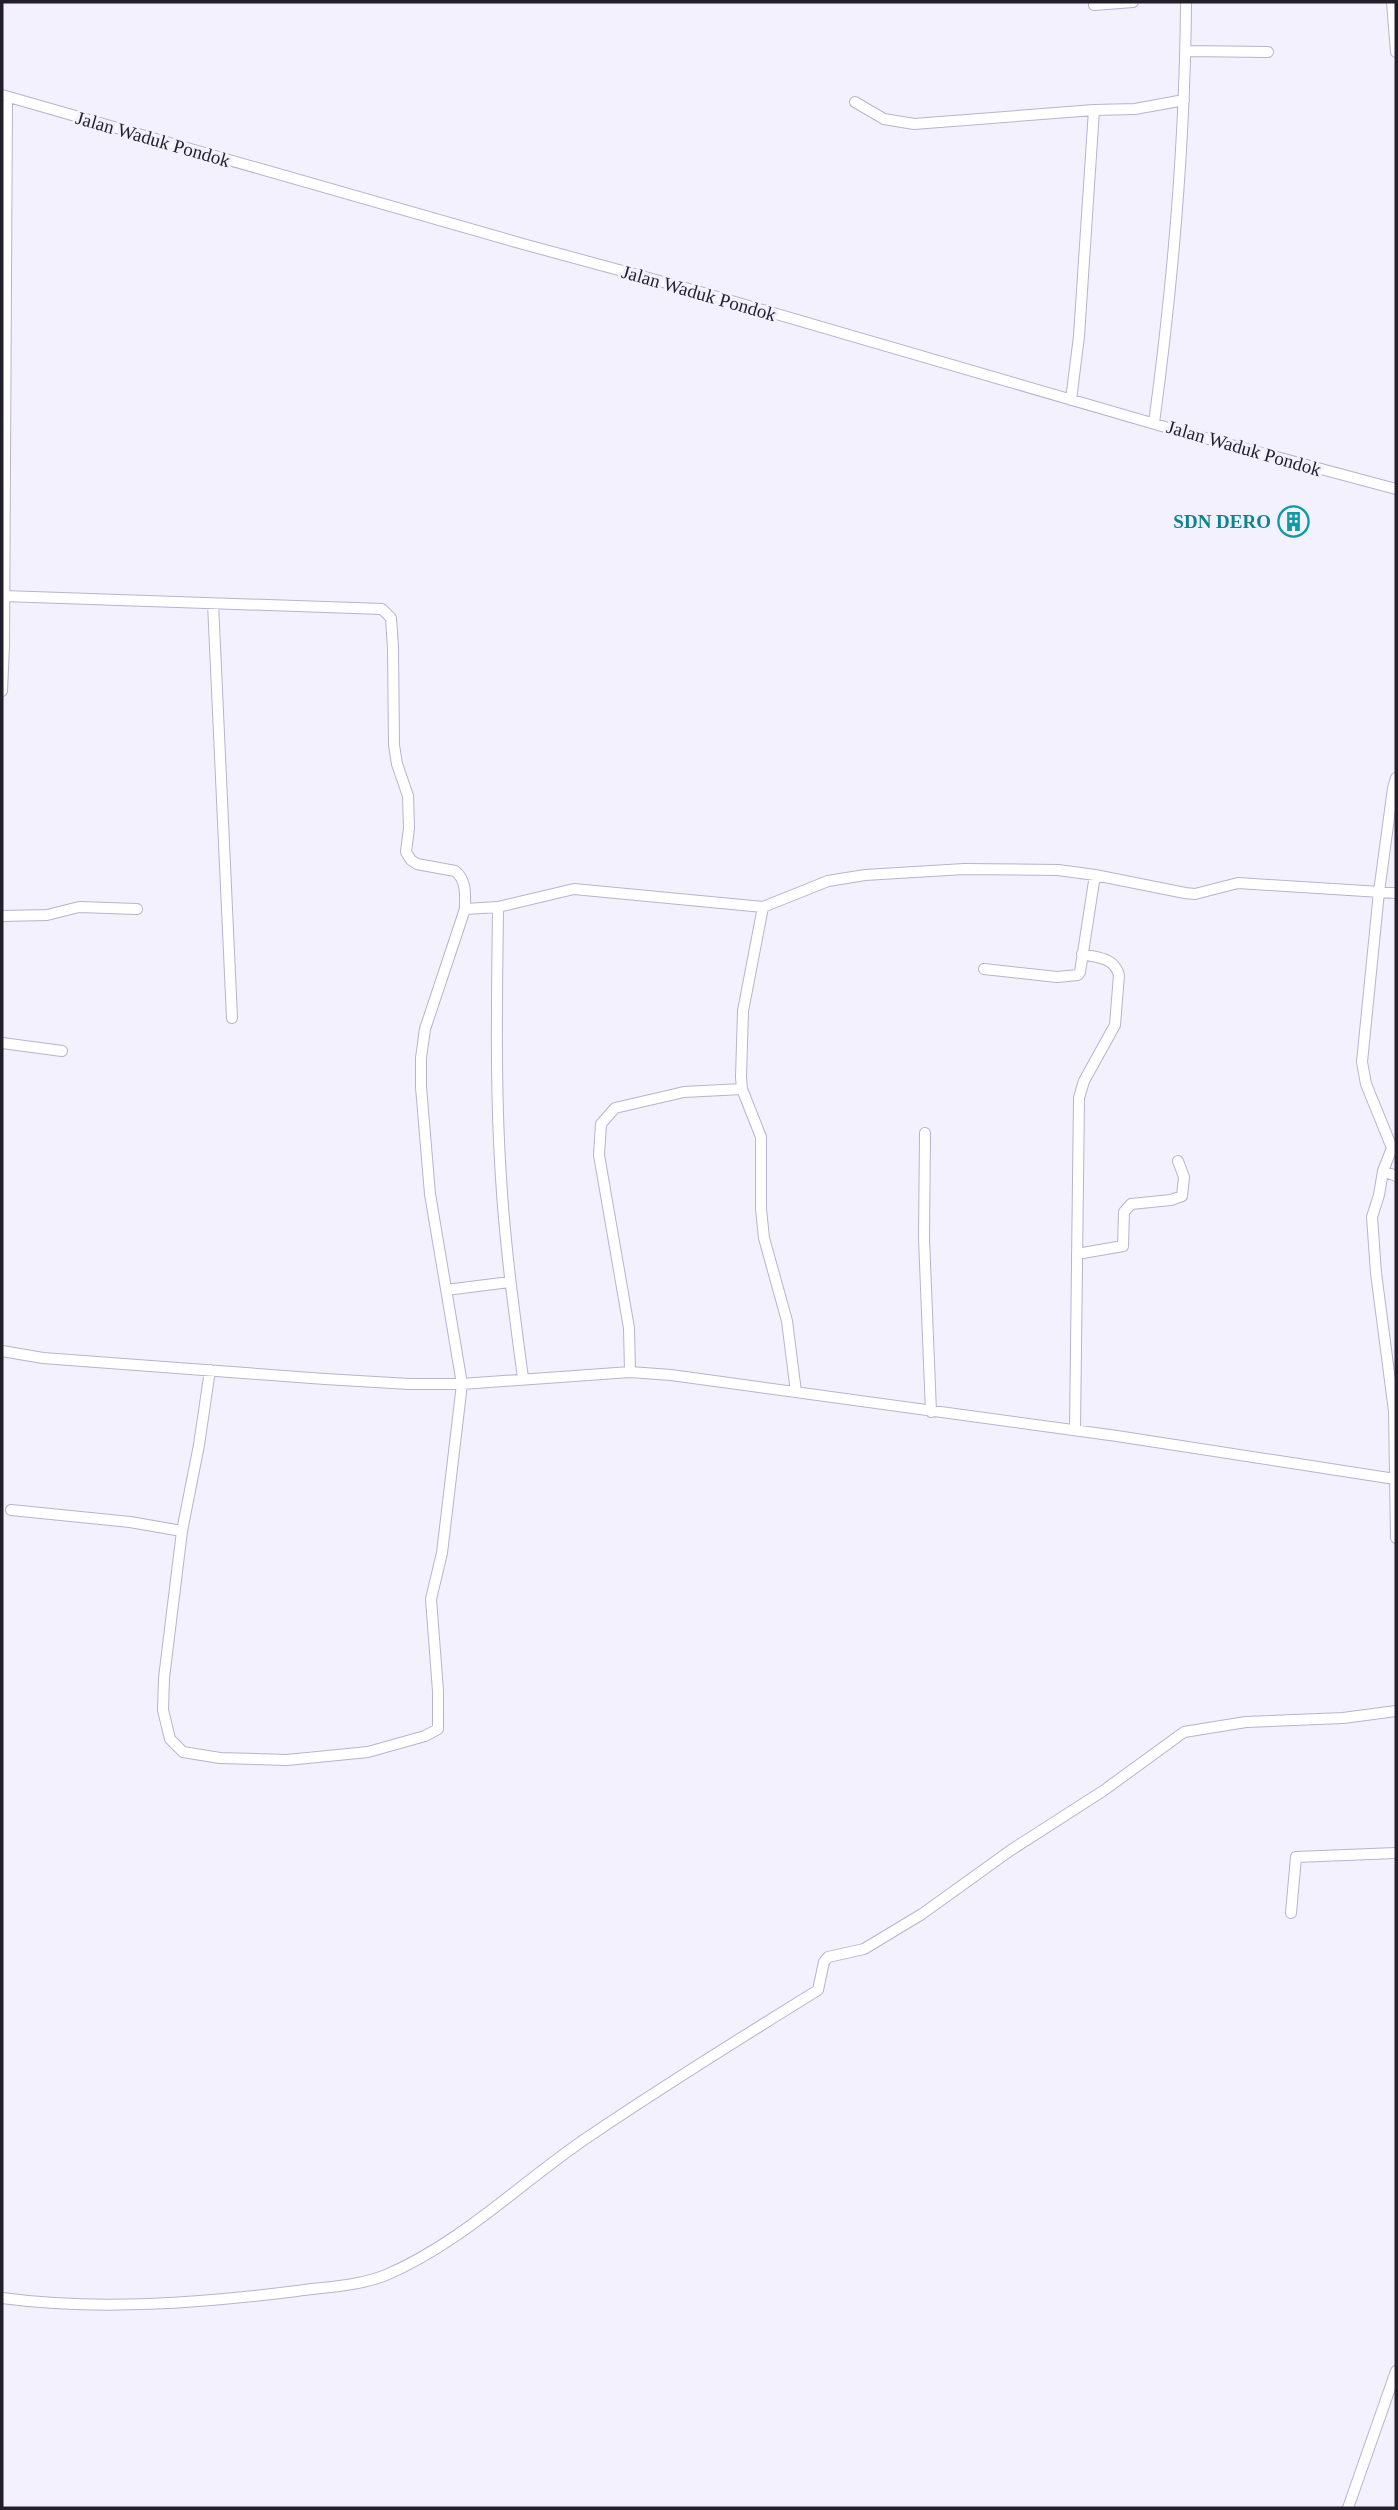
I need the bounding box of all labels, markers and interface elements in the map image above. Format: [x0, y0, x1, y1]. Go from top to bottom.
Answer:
street label: Jalan Waduk Pondok [73, 107, 233, 171]
street label: Jalan Waduk Pondok [619, 261, 779, 325]
street label: Jalan Waduk Pondok [1164, 416, 1324, 480]
building icon: SDN DERO [1277, 504, 1311, 538]
place label: SDN DERO [1173, 511, 1271, 532]

